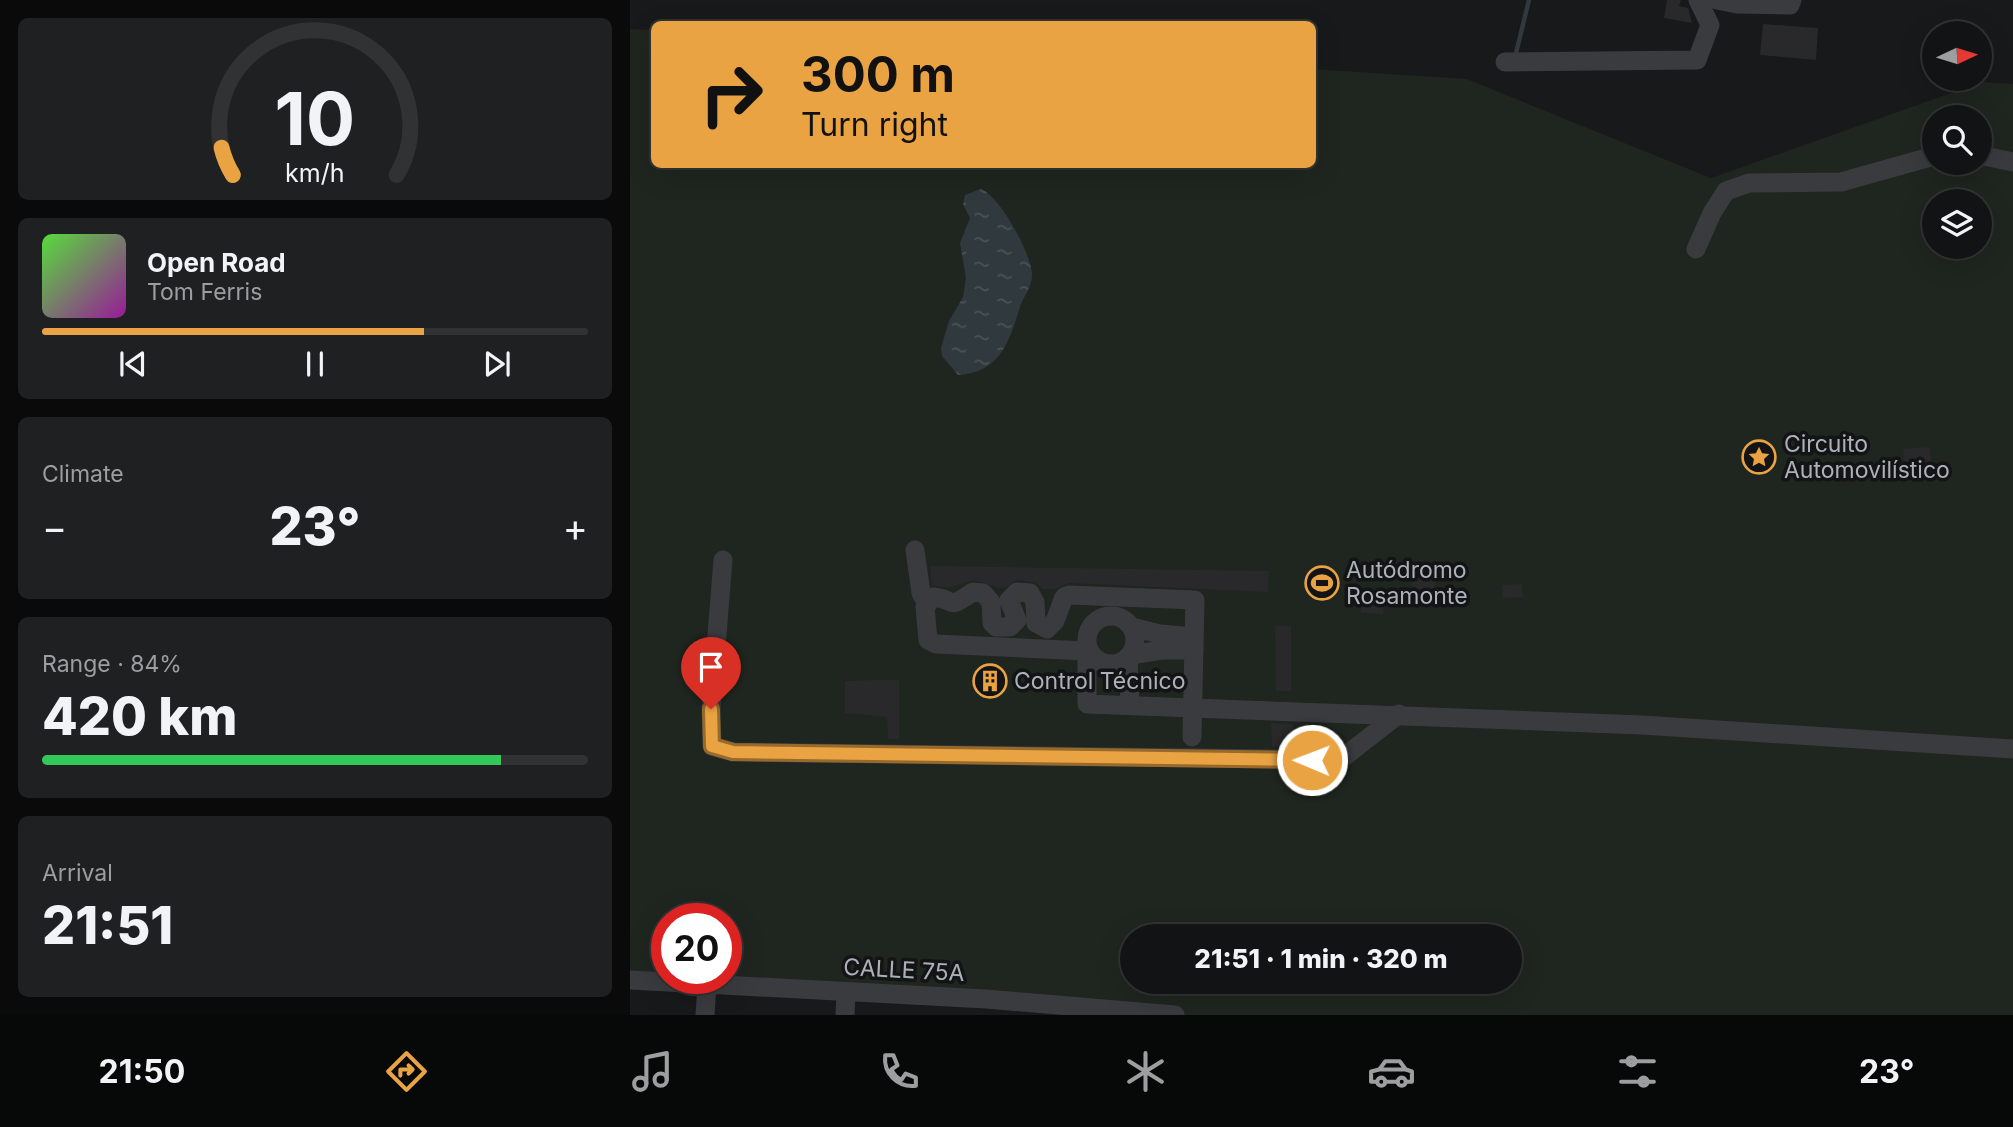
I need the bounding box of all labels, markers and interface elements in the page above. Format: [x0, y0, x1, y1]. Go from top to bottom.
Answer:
north arrow [1922, 21, 1992, 91]
map controls [1922, 21, 1992, 259]
text: 300 m [801, 45, 955, 104]
icon: right [686, 49, 777, 140]
text: 10 [275, 74, 355, 163]
text: Turn right [801, 105, 948, 144]
button: search [1922, 105, 1992, 175]
text: km/h [285, 158, 345, 188]
button: layers [1922, 189, 1992, 259]
text: Open Road [147, 247, 286, 278]
text: Tom Ferris [147, 278, 262, 306]
icon: previous [114, 345, 152, 383]
icon: pause [296, 345, 334, 383]
icon: next [478, 345, 516, 383]
place label: Circuito Automovilístico [1784, 430, 1950, 484]
place icon: Circuito Automovilístico [1740, 438, 1778, 476]
text: Climate [42, 460, 124, 488]
text: 23° [269, 495, 361, 558]
text: − [42, 504, 67, 550]
text: + [563, 504, 588, 550]
place label: Autódromo Rosamonte [1346, 556, 1468, 610]
sports icon: Autódromo Rosamonte [1303, 564, 1341, 602]
pin [681, 637, 741, 709]
icon: arrive [692, 648, 730, 686]
text: Range · 84% [42, 650, 182, 678]
building icon: Control Técnico [971, 662, 1009, 700]
place label: Control Técnico [1014, 667, 1186, 695]
text: 420 km [42, 685, 237, 748]
position arrow [1275, 723, 1349, 797]
text: Arrival [42, 859, 113, 887]
text: 21:51 [42, 894, 173, 957]
speed limit sign: 20 [651, 903, 742, 994]
text: 21:51 · 1 min · 320 m [1194, 943, 1448, 974]
street label: CALLE 75A [843, 953, 965, 987]
icon: directions [382, 1047, 431, 1096]
icon: music [628, 1047, 677, 1096]
icon: phone [875, 1047, 924, 1096]
icon: climate [1121, 1047, 1170, 1096]
icon: car [1367, 1047, 1416, 1096]
icon: filters [1613, 1047, 1662, 1096]
text: 21:50 [99, 1052, 185, 1091]
text: 23° [1859, 1052, 1914, 1091]

